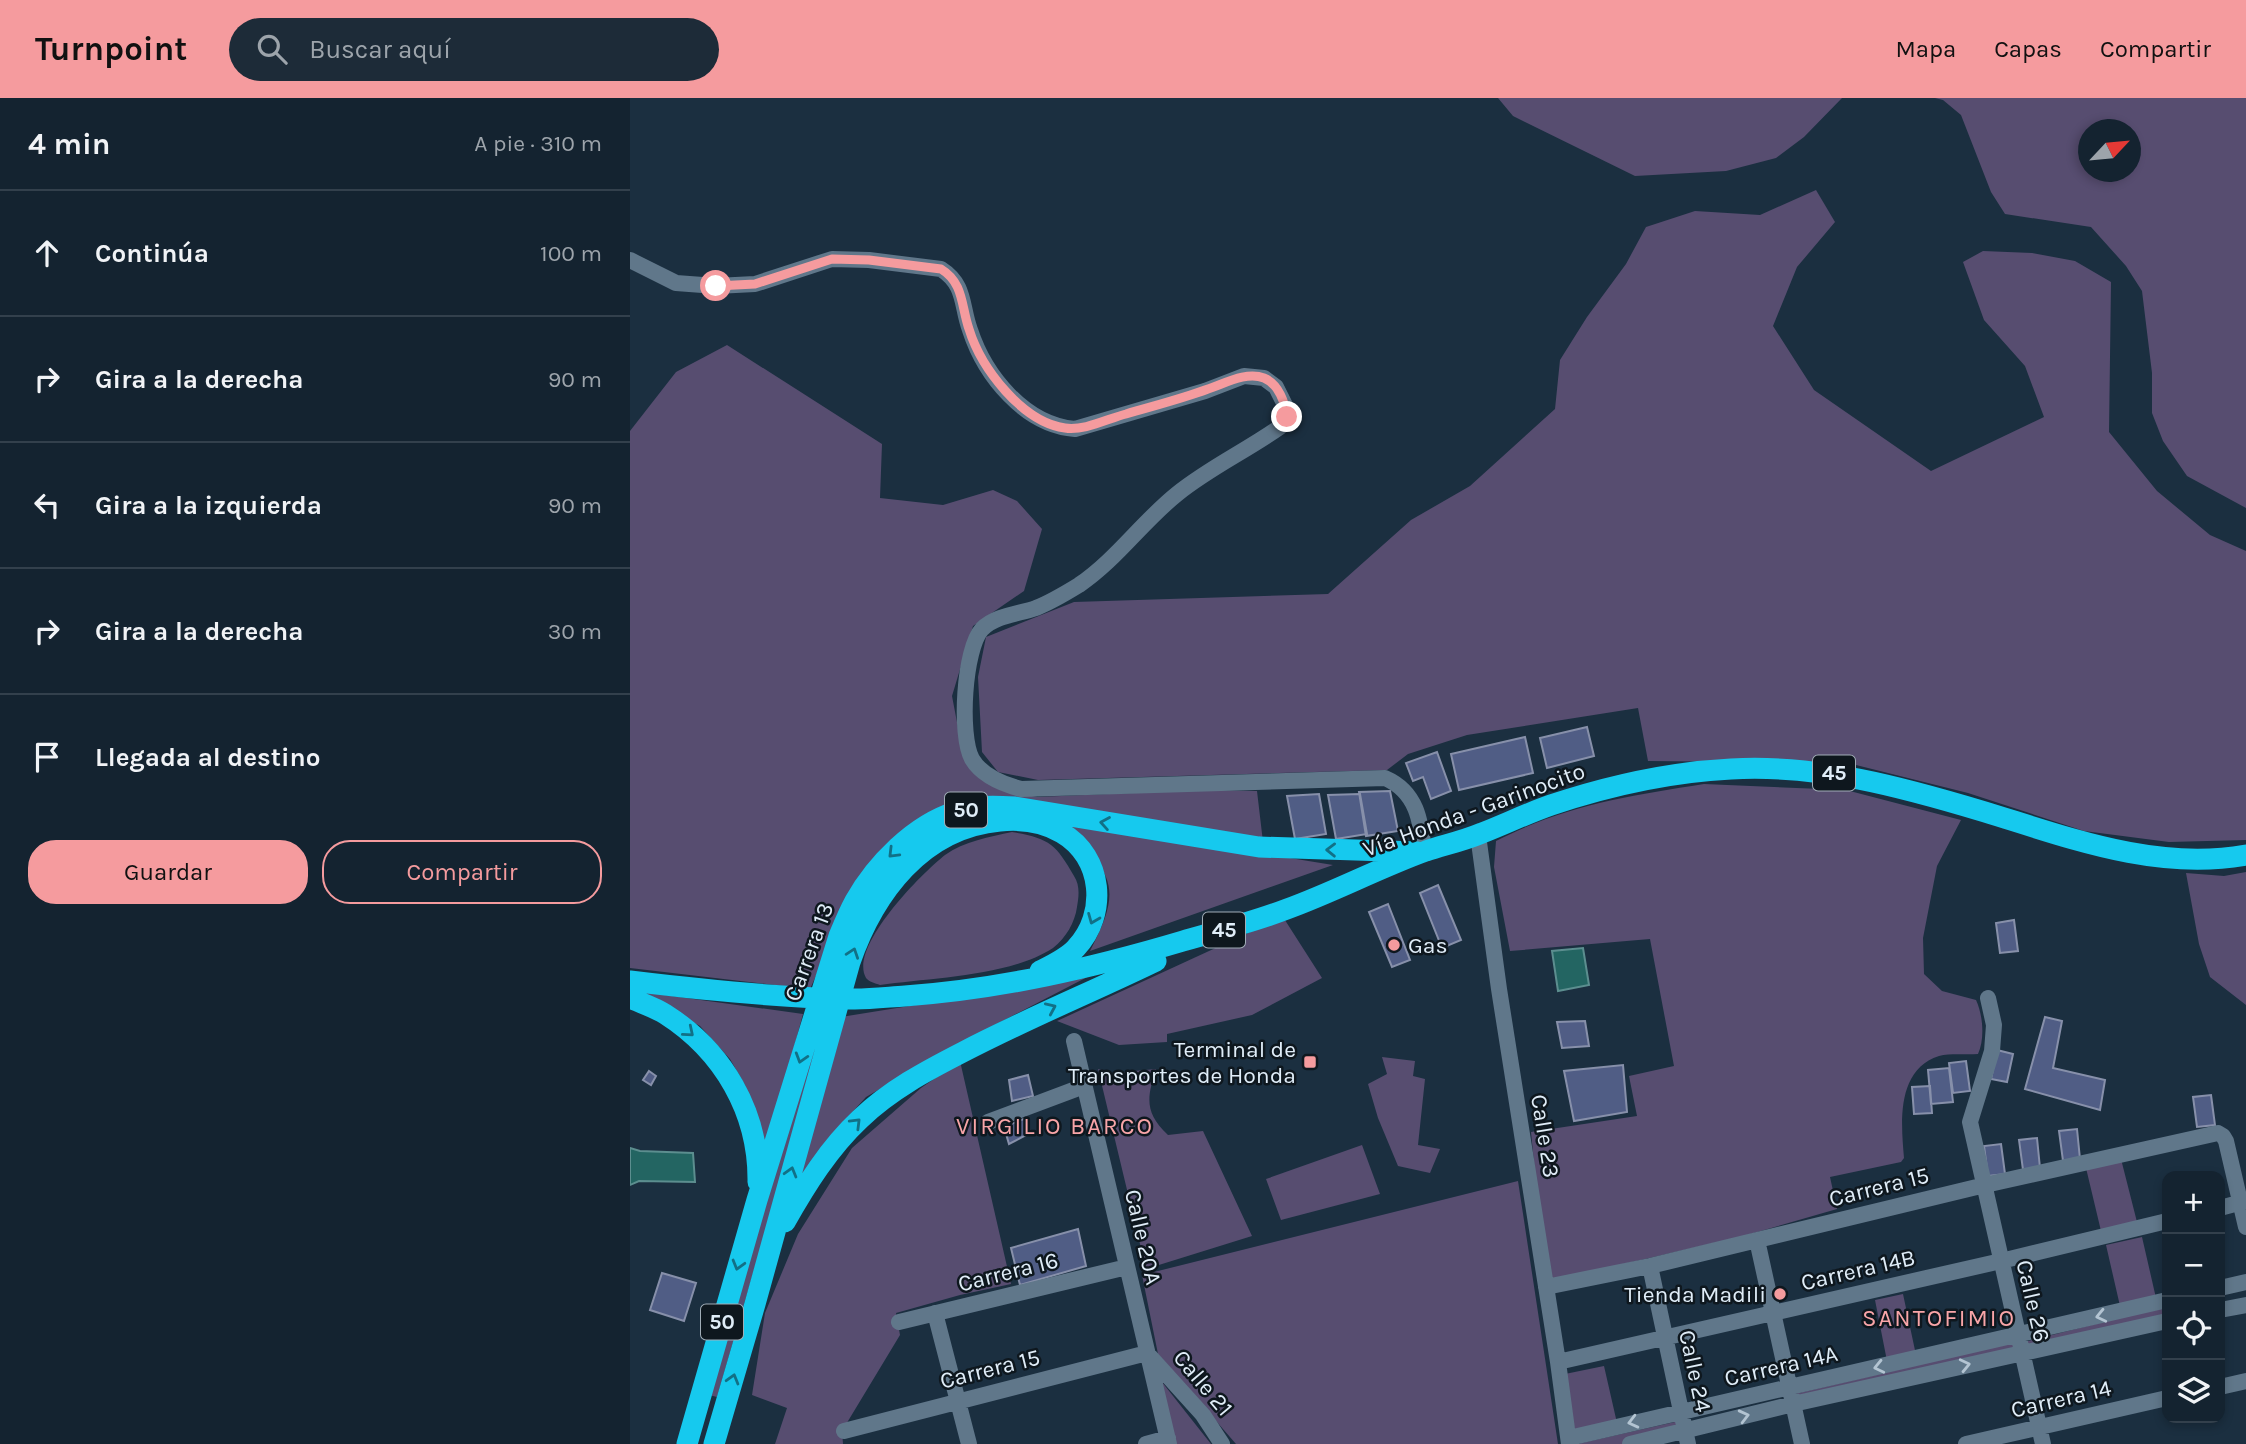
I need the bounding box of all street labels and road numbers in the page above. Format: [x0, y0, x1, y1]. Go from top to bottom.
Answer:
road number: 45 [1813, 756, 1855, 790]
street label: Vía Honda - Garinocito [1359, 757, 1589, 863]
road number: 50 [945, 792, 987, 828]
street label: Carrera 13 [779, 899, 839, 1005]
road number: 45 [1203, 912, 1245, 948]
street label: Calle 23 [1525, 1092, 1565, 1180]
street label: Carrera 15 [1826, 1162, 1932, 1212]
street label: Calle 20A [1119, 1187, 1167, 1287]
street label: Carrera 14B [1798, 1244, 1918, 1296]
street label: Carrera 16 [955, 1247, 1061, 1297]
street label: Calle 26 [2010, 1257, 2056, 1345]
road number: 50 [701, 1304, 743, 1340]
street label: Calle 24 [1673, 1328, 1717, 1415]
street label: Carrera 14A [1722, 1340, 1840, 1392]
street label: Carrera 15 [937, 1344, 1043, 1394]
street label: Calle 21 [1168, 1345, 1238, 1421]
street label: Carrera 14 [2008, 1374, 2114, 1424]

